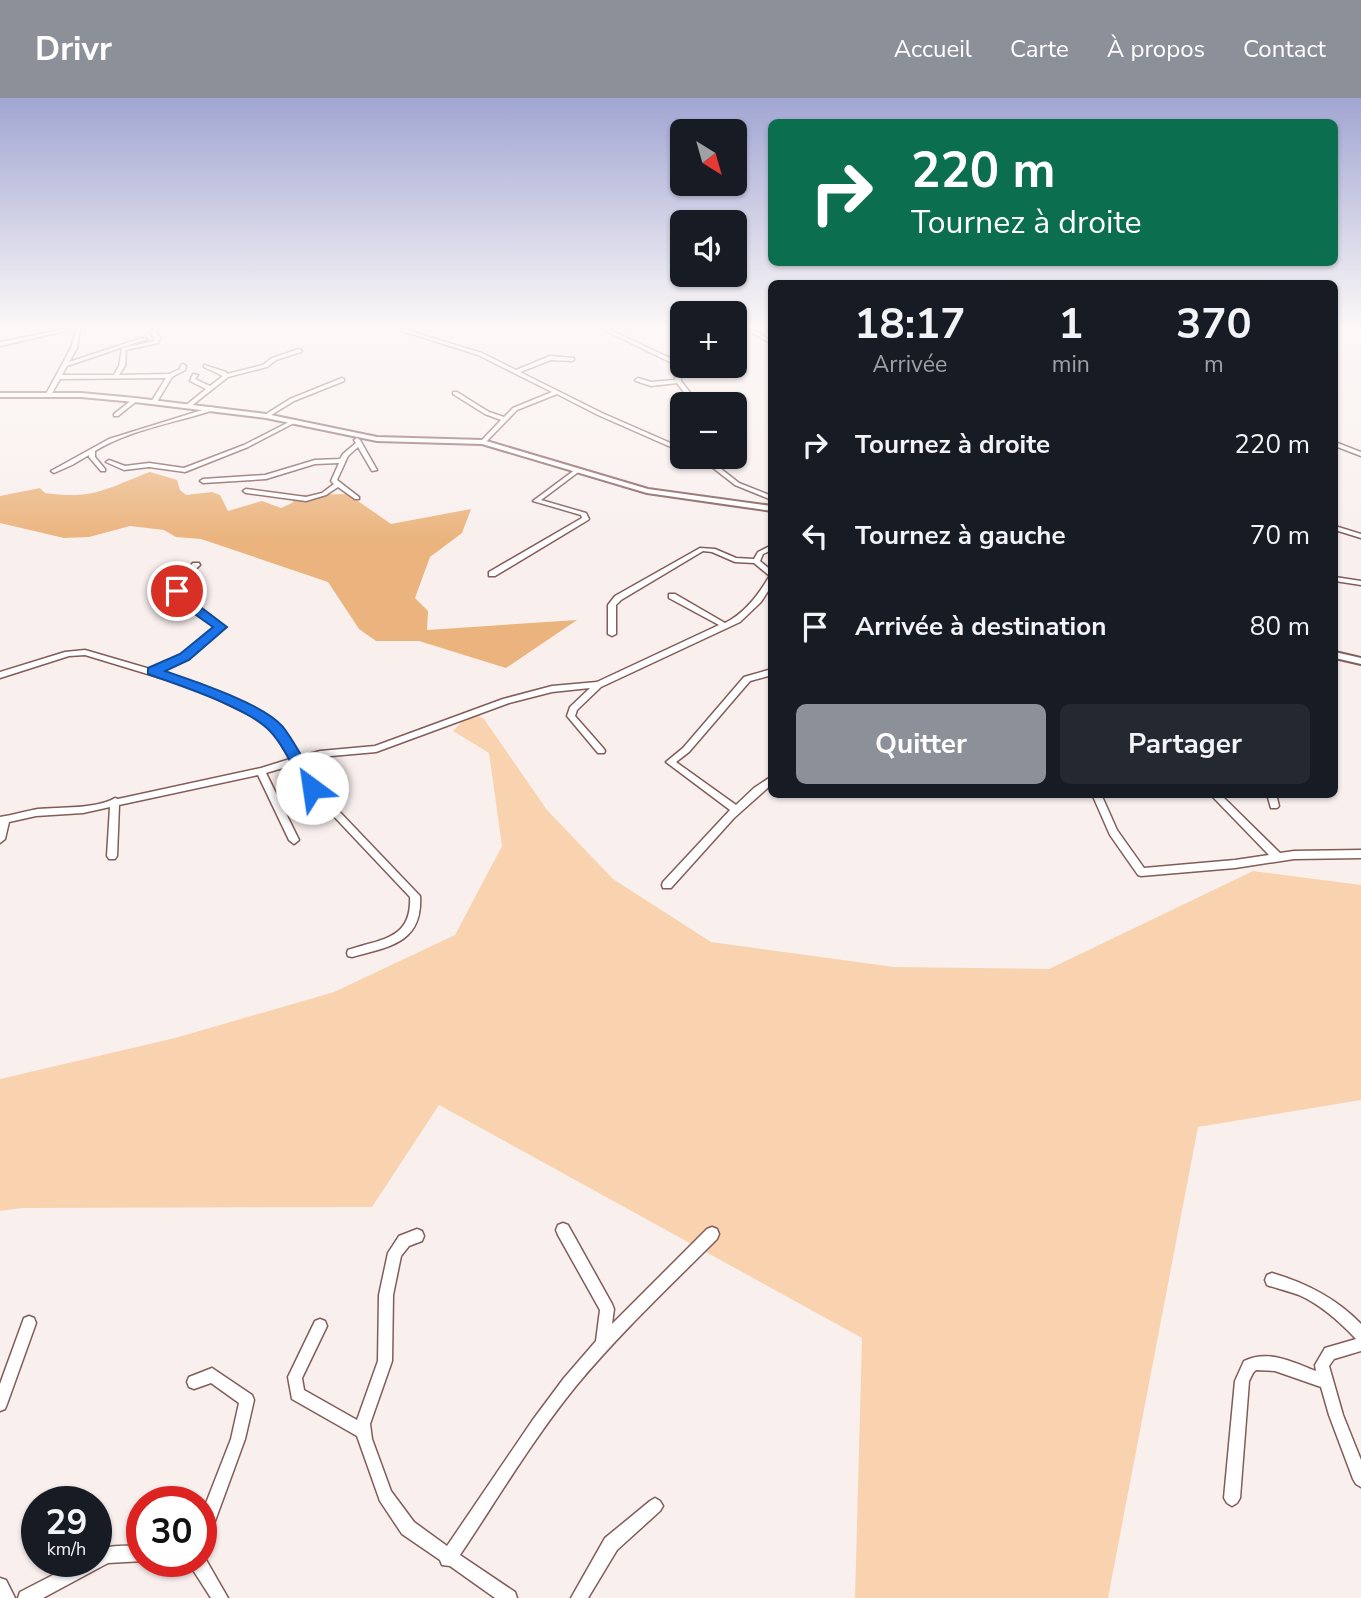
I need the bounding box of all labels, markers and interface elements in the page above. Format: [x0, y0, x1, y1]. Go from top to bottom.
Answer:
text: Drivr [35, 27, 112, 72]
text: Accueil [894, 33, 972, 65]
text: Carte [1010, 33, 1069, 65]
text: À propos [1107, 33, 1205, 65]
text: Contact [1243, 33, 1326, 65]
north arrow [670, 119, 747, 196]
map controls [670, 119, 747, 469]
text: 220 m [911, 137, 1055, 204]
icon: right [796, 147, 887, 238]
text: Tournez à droite [911, 201, 1142, 244]
button: sound [670, 210, 747, 287]
text: 18:17 [854, 296, 965, 353]
text: 1 [1058, 296, 1083, 353]
text: 370 [1176, 296, 1252, 353]
button: + [670, 301, 747, 378]
text: Arrivée [873, 349, 947, 380]
text: min [1052, 349, 1090, 380]
text: m [1204, 349, 1224, 380]
button: − [670, 392, 747, 469]
icon: right [796, 426, 834, 464]
text: Tournez à droite [855, 427, 1050, 462]
text: 220 m [1234, 427, 1310, 462]
icon: left [796, 517, 834, 555]
text: Tournez à gauche [855, 518, 1066, 553]
text: 70 m [1250, 518, 1310, 553]
pin [147, 561, 207, 621]
icon: arrive [158, 572, 196, 610]
icon: arrive [796, 608, 834, 646]
text: Arrivée à destination [855, 609, 1106, 644]
text: 80 m [1250, 609, 1310, 644]
button: Quitter [796, 704, 1046, 784]
button: Partager [1060, 704, 1310, 784]
position arrow [275, 751, 349, 825]
speed limit sign: 30 [126, 1486, 217, 1577]
text: 29 [45, 1499, 88, 1546]
text: km/h [47, 1537, 86, 1561]

